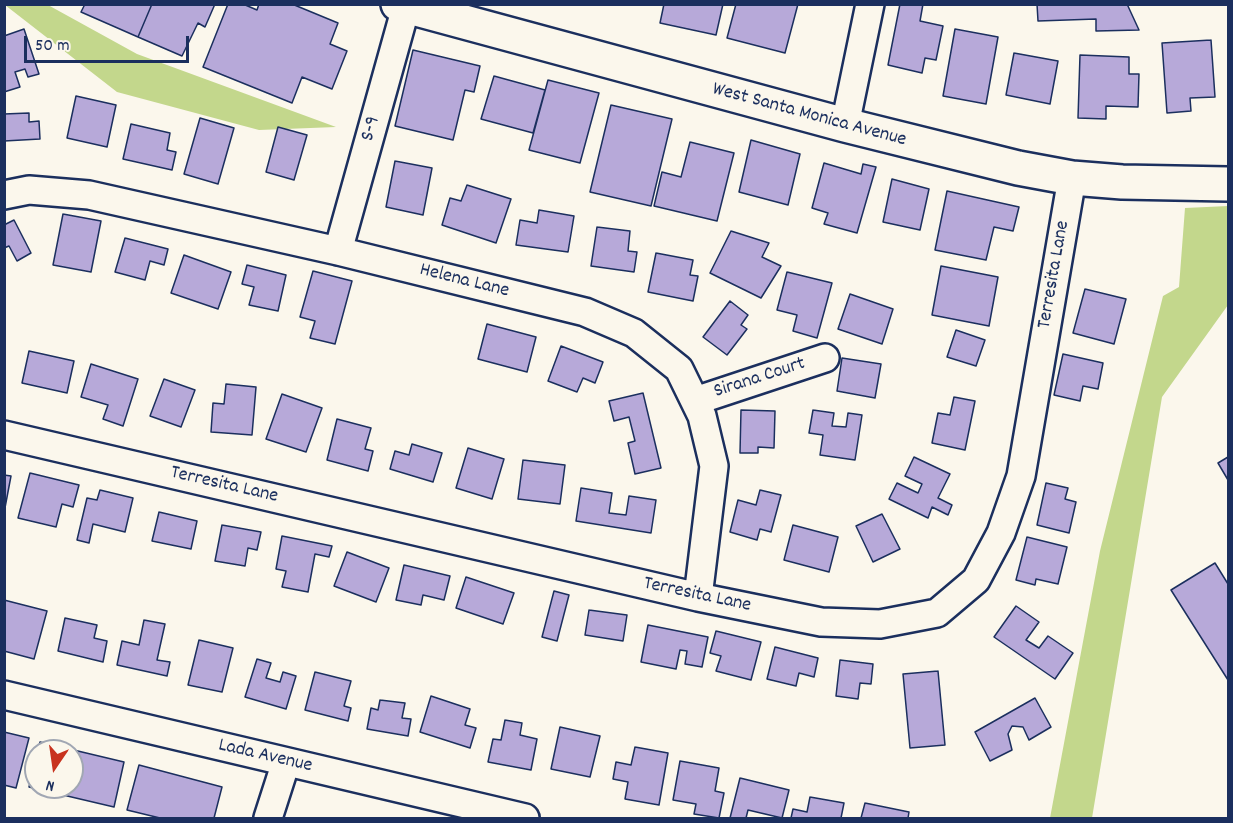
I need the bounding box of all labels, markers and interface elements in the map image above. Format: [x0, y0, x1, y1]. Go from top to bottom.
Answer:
scale bar [27, 24, 192, 62]
text: 50 m [35, 34, 70, 59]
street label: West Santa Monica Avenue [709, 79, 909, 153]
street label: S-9 [357, 114, 387, 144]
street label: Terresita Lane [1034, 219, 1076, 331]
street label: Helena Lane [417, 259, 511, 305]
street label: Sirana Court [711, 353, 809, 405]
street label: Terresita Lane [168, 462, 280, 510]
street label: Terresita Lane [641, 573, 753, 619]
street label: Lada Avenue [216, 735, 314, 779]
north arrow [24, 739, 84, 799]
text: N [44, 773, 57, 797]

